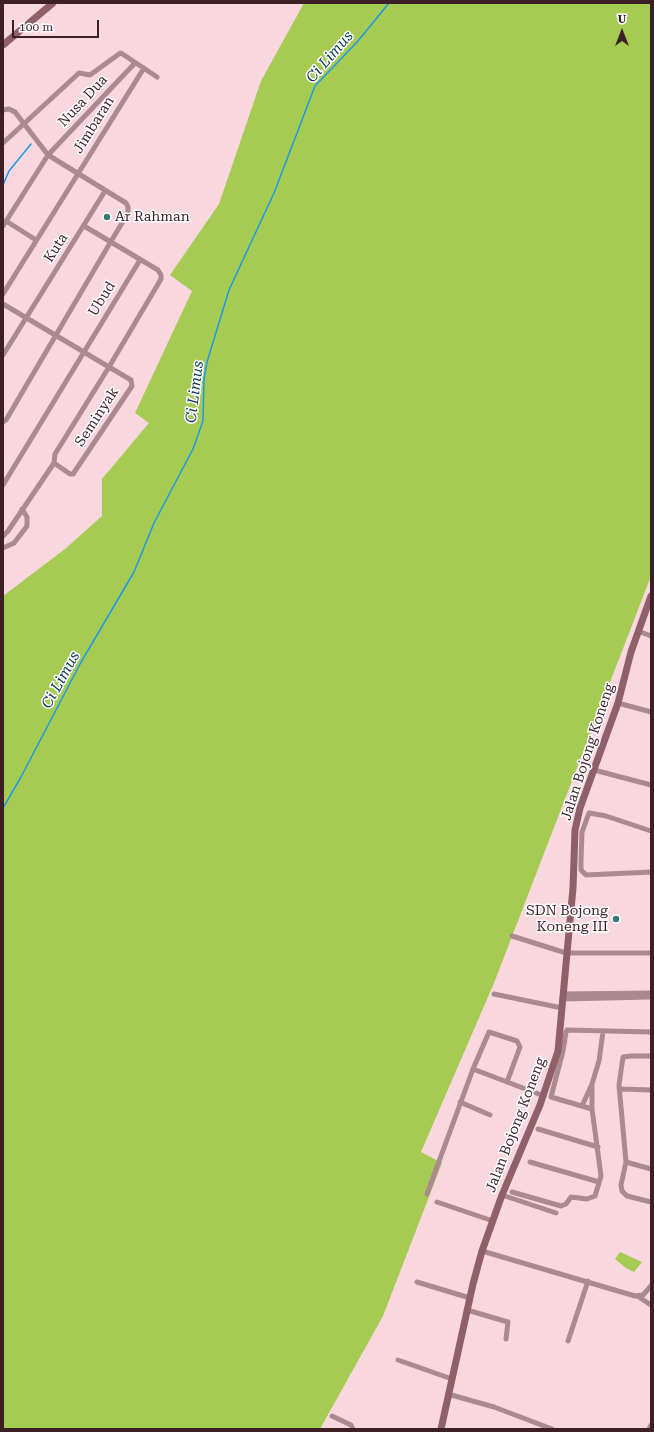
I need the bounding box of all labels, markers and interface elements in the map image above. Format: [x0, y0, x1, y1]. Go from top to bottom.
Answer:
scale bar [14, 12, 101, 38]
north arrow [602, 12, 642, 52]
text: U [618, 13, 626, 26]
text: 100 m [19, 20, 53, 34]
water label: Ci Limus [303, 28, 357, 86]
street label: Nusa Dua [55, 72, 111, 130]
street label: Jimbaran [70, 94, 118, 156]
place label: Ar Rahman [115, 209, 190, 225]
marker: Ar Rahman [102, 212, 112, 222]
street label: Kuta [40, 230, 72, 266]
street label: Ubud [85, 278, 119, 320]
water label: Ci Limus [182, 360, 208, 424]
street label: Seminyak [72, 384, 122, 450]
water label: Ci Limus [38, 648, 84, 712]
street label: Jalan Bojong Koneng [558, 681, 618, 823]
place label: SDN Bojong Koneng III [526, 903, 608, 936]
marker: SDN Bojong Koneng III [611, 914, 621, 924]
street label: Jalan Bojong Koneng [483, 1055, 549, 1195]

